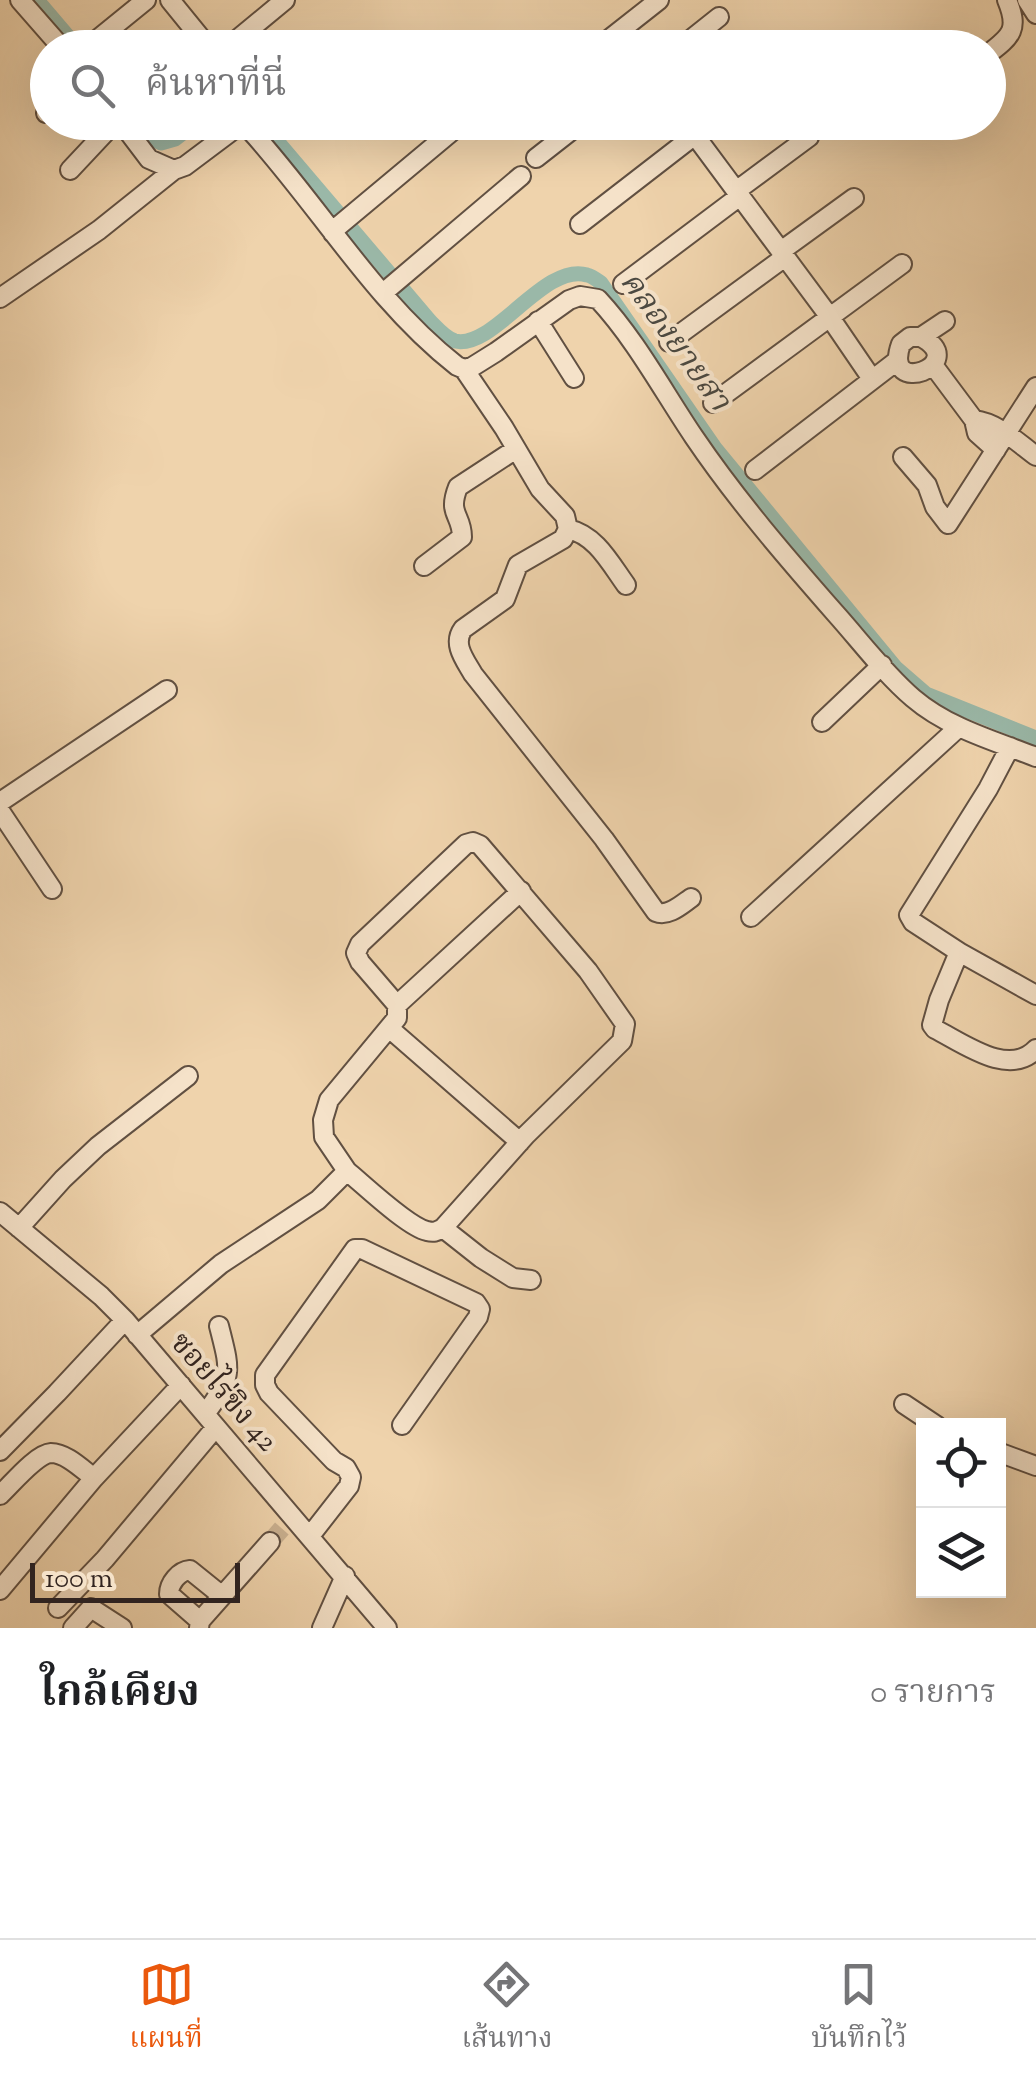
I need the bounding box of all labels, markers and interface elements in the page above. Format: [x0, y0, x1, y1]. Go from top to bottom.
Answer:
search box [30, 30, 1006, 140]
icon: search [65, 58, 120, 113]
text: ค้นหาที่นี่ [145, 59, 286, 113]
water label: คลองยายสา [607, 262, 741, 423]
street label: ซอยไร่ขิง 42 [159, 1322, 289, 1462]
map controls [916, 1418, 1006, 1598]
button: locate [916, 1418, 1006, 1508]
button: layers [916, 1508, 1006, 1598]
scale bar [30, 1558, 240, 1602]
text: 100 m [45, 1560, 113, 1600]
text: ใกล้เคียง [40, 1665, 200, 1725]
text: 0 รายการ [870, 1671, 996, 1717]
tab: แผนที่ [129, 1957, 203, 2062]
tab: เส้นทาง [461, 1957, 553, 2062]
tab: บันทึกไว้ [811, 1957, 907, 2062]

